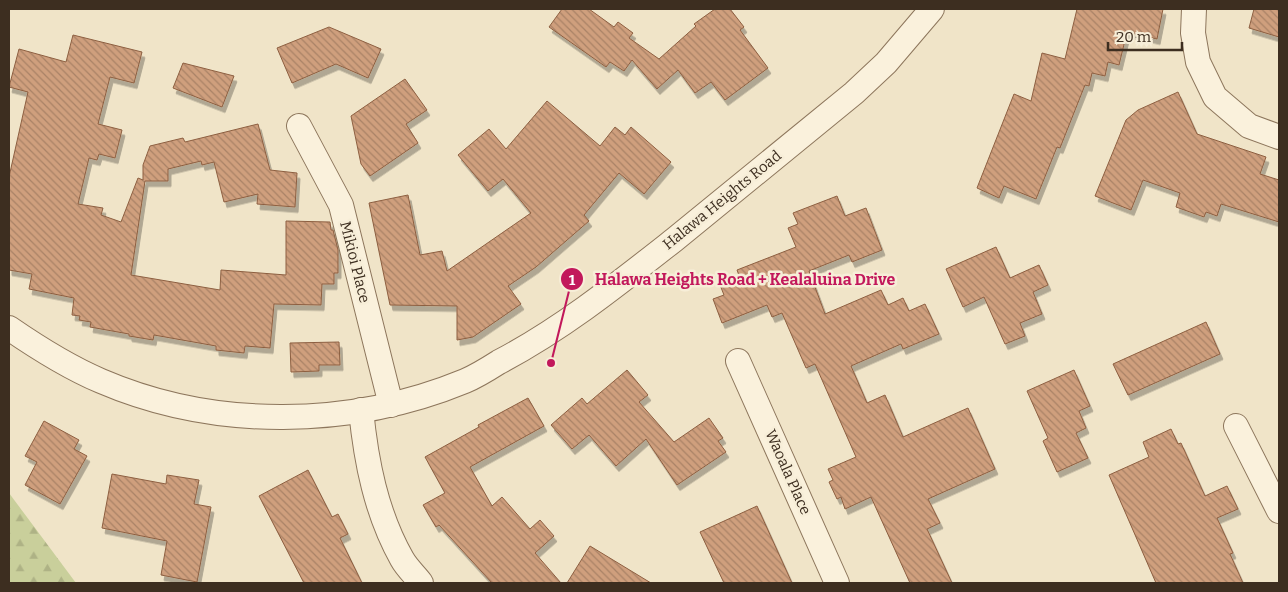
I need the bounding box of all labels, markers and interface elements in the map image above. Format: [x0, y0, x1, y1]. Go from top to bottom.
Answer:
scale bar [1108, 20, 1182, 52]
text: 20 m [1116, 28, 1152, 46]
street label: Halawa Heights Road [659, 147, 785, 253]
street label: Mikioi Place [336, 219, 374, 305]
callout: Halawa Heights Road + Kealaluina Drive [560, 264, 905, 295]
text: Halawa Heights Road + Kealaluina Drive [595, 270, 895, 289]
text: 1 [569, 271, 576, 289]
street label: Waoala Place [761, 427, 815, 517]

